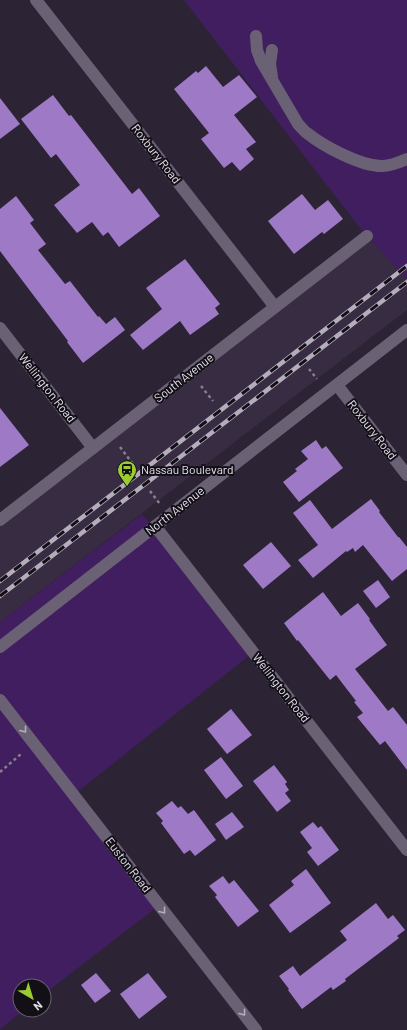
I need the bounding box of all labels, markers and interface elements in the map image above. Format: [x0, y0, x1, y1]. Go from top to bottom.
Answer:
street label: Roxbury Road [129, 121, 184, 186]
street label: Wellington Road [16, 350, 79, 425]
street label: South Avenue [151, 350, 216, 405]
street label: Roxbury Road [345, 397, 400, 462]
station icon: Nassau Boulevard [116, 459, 138, 487]
place label: Nassau Boulevard [141, 462, 234, 476]
street label: North Avenue [142, 483, 206, 537]
street label: Wellington Road [250, 650, 313, 725]
one-way arrow [19, 726, 26, 733]
street label: Euston Road [103, 834, 154, 895]
one-way arrow [159, 906, 166, 913]
north arrow [12, 978, 52, 1018]
text: N [32, 999, 45, 1014]
one-way arrow [238, 1009, 245, 1016]

